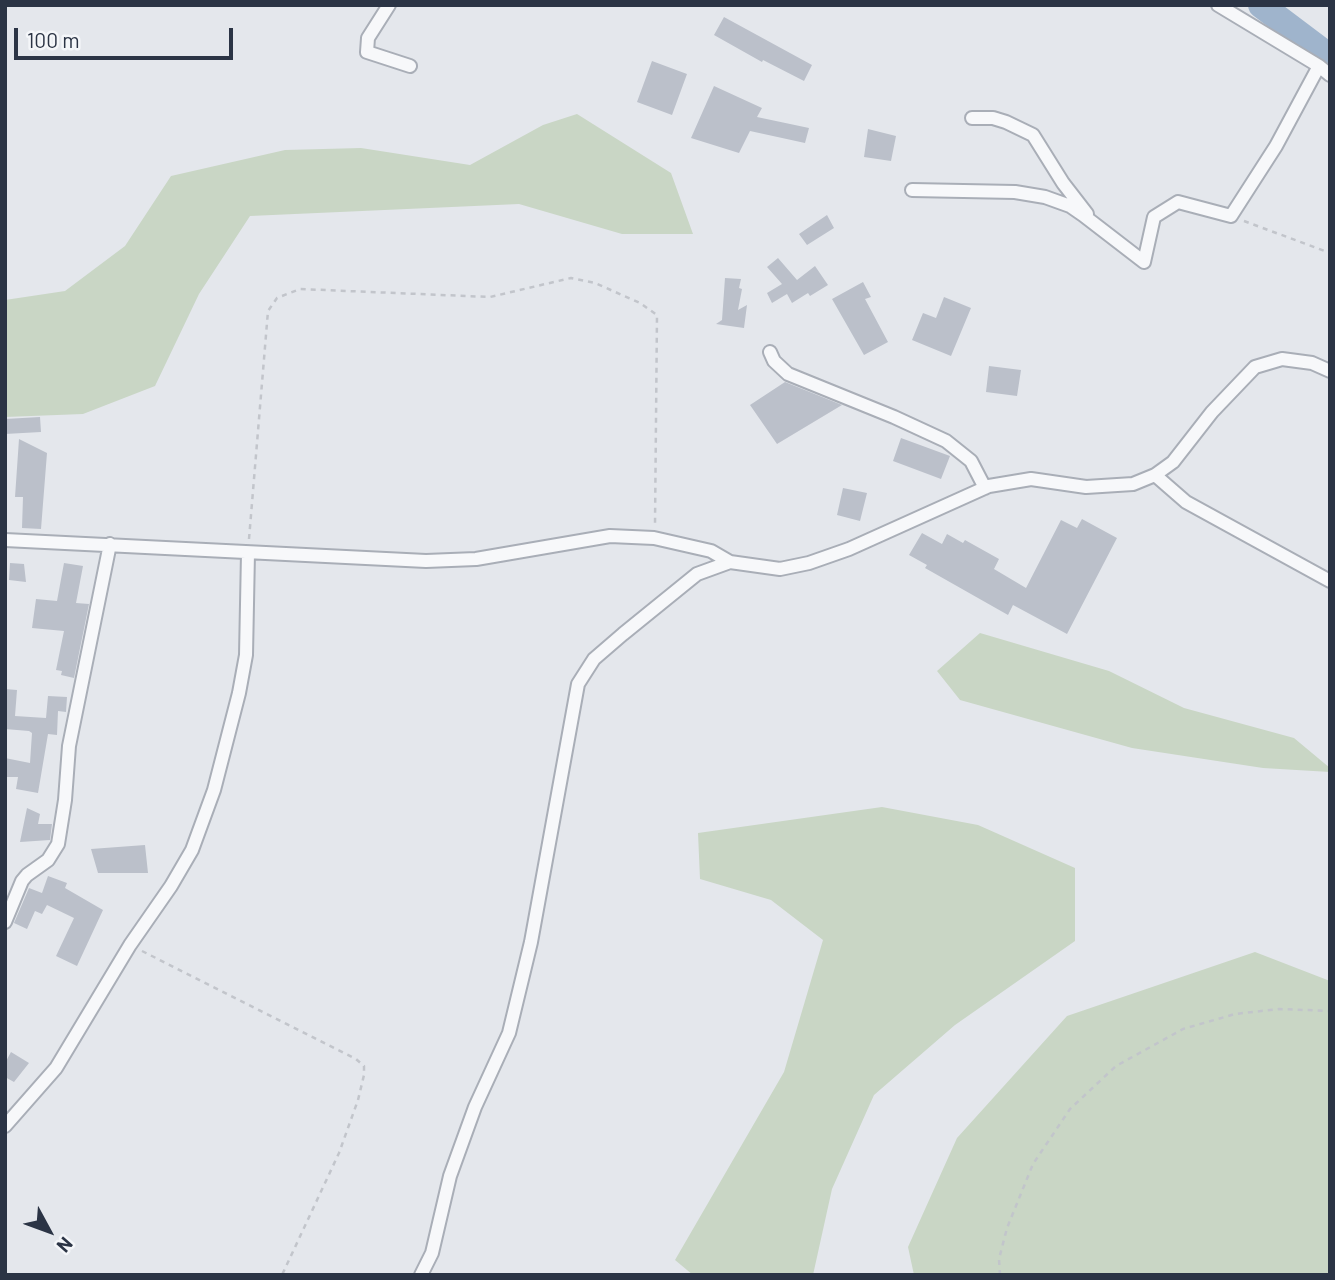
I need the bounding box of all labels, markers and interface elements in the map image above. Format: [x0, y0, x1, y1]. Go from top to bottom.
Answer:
scale bar [18, 14, 236, 58]
text: 100 m [27, 27, 80, 52]
north arrow [14, 1196, 84, 1266]
text: N [52, 1233, 78, 1257]

